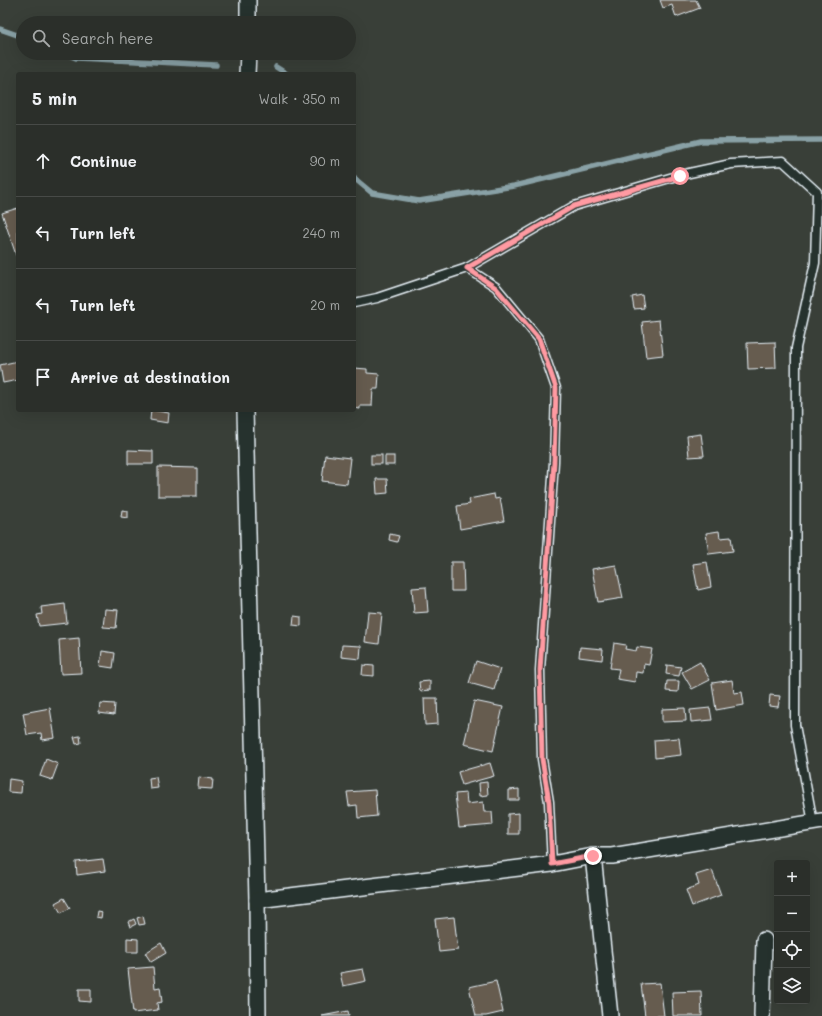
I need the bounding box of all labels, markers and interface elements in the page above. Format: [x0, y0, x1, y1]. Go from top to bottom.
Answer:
search box [16, 16, 356, 60]
icon: search [30, 27, 52, 49]
text: Search here [62, 28, 153, 48]
text: 5 min [32, 87, 77, 109]
text: Walk · 350 m [259, 90, 340, 107]
icon: ahead [32, 150, 54, 172]
text: Continue [70, 151, 137, 171]
text: 90 m [310, 152, 340, 169]
route start [671, 167, 689, 185]
icon: left [32, 222, 54, 244]
text: Turn left [70, 223, 135, 243]
text: 240 m [303, 224, 340, 241]
icon: left [32, 294, 54, 316]
text: Turn left [70, 295, 135, 315]
text: 20 m [310, 296, 340, 313]
icon: arrive [32, 366, 54, 388]
text: Arrive at destination [70, 367, 230, 387]
route end [584, 847, 602, 865]
map controls [774, 860, 810, 1004]
button: + [774, 860, 810, 896]
button: − [774, 896, 810, 932]
button: locate [774, 932, 810, 968]
button: layers [774, 968, 810, 1004]

